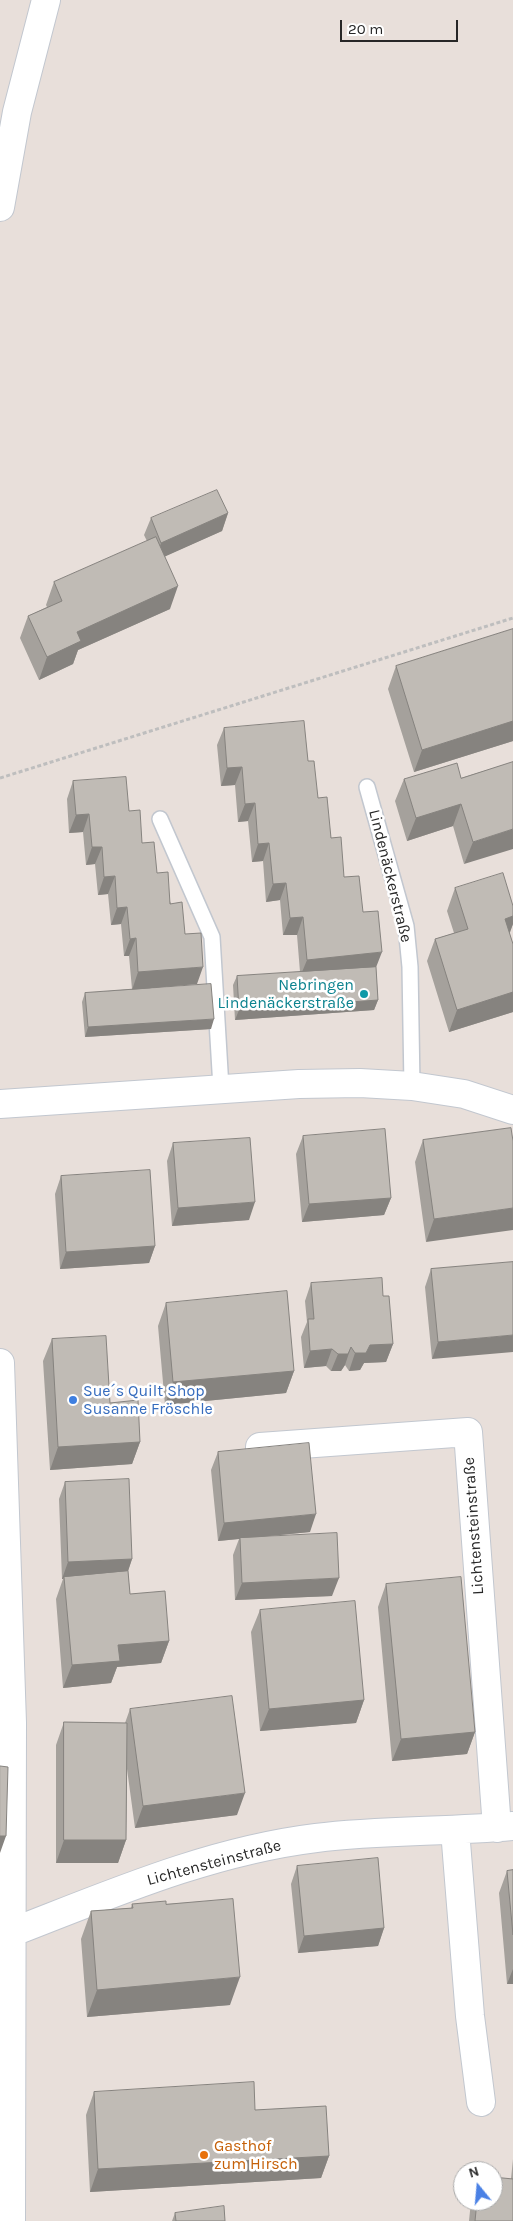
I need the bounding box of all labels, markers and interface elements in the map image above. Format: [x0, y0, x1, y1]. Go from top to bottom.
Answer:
scale bar [343, 10, 460, 42]
text: 20 m [348, 20, 383, 38]
street label: Lindenäckerstraße [364, 808, 416, 944]
place label: Nebringen Lindenäckerstraße [218, 975, 354, 1013]
marker: Nebringen Lindenäckerstraße [358, 988, 370, 1000]
place label: Sue´s Quilt Shop Susanne Fröschle [83, 1381, 213, 1419]
marker: Sue´s Quilt Shop Susanne Fröschle [67, 1394, 79, 1406]
street label: Lichtensteinstraße [460, 1456, 488, 1596]
street label: Lichtensteinstraße [145, 1836, 283, 1890]
place label: Gasthof zum Hirsch [214, 2136, 298, 2174]
marker: Gasthof zum Hirsch [198, 2149, 210, 2161]
north arrow [453, 2161, 503, 2211]
text: N [466, 2163, 481, 2182]

